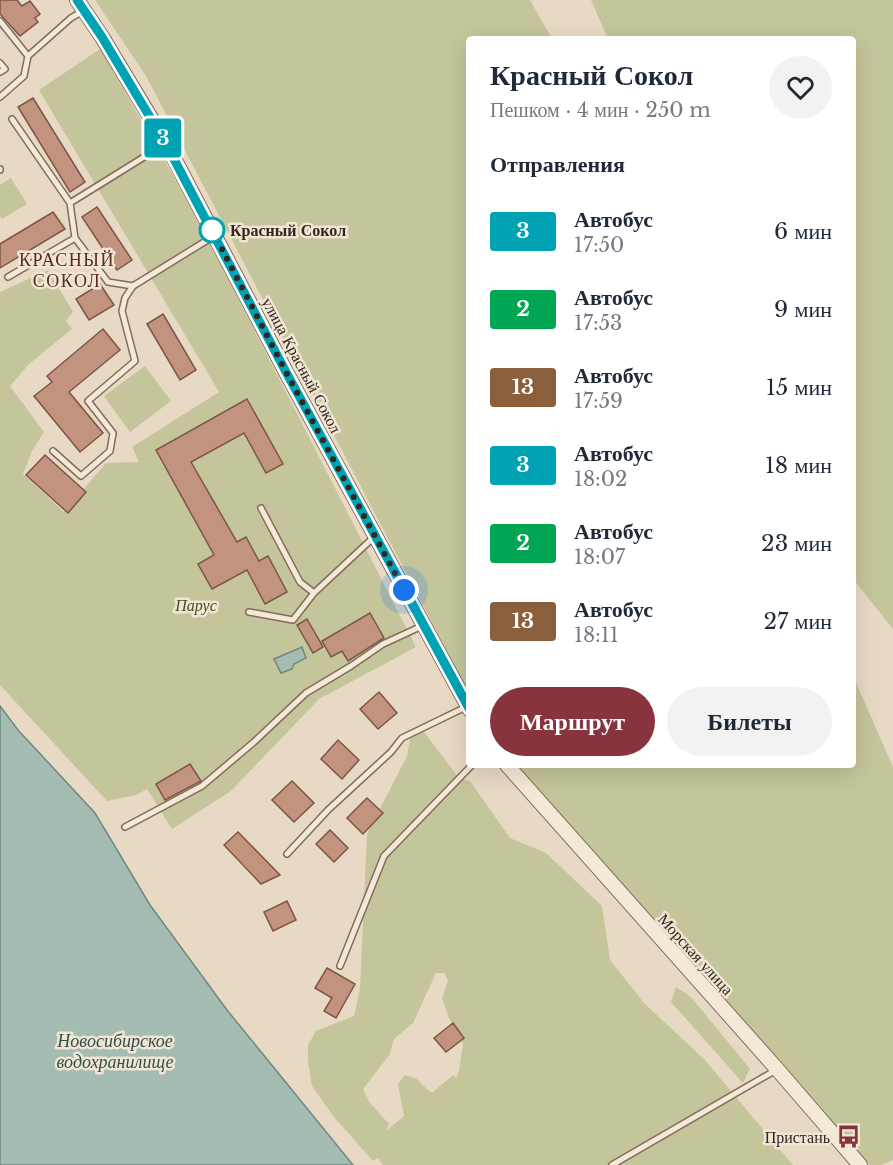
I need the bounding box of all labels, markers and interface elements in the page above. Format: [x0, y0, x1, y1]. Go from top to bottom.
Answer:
button: heart [769, 56, 832, 119]
text: Красный Сокол [490, 58, 693, 93]
text: Пешком · 4 мин · 250 m [490, 98, 711, 122]
line badge: 3 [144, 118, 182, 158]
text: 3 [156, 125, 170, 151]
text: Отправления [490, 151, 625, 178]
text: Автобус [574, 206, 653, 233]
marker: Красный Сокол [199, 217, 225, 243]
text: 3 [516, 218, 530, 244]
text: 6 мин [774, 218, 832, 245]
place label: Красный Сокол [230, 220, 346, 240]
text: 17:50 [574, 233, 624, 257]
district label: КРАСНЫЙ СОКОЛ [19, 249, 115, 292]
text: Автобус [574, 284, 653, 311]
street label: улица Красный Сокол [258, 294, 346, 436]
text: 2 [516, 296, 530, 322]
text: 9 мин [774, 296, 832, 323]
text: 17:53 [574, 311, 622, 335]
text: Автобус [574, 362, 653, 389]
text: 13 [512, 374, 534, 400]
text: 15 мин [766, 374, 832, 401]
text: 17:59 [574, 389, 623, 413]
text: Автобус [574, 440, 653, 467]
text: 3 [516, 452, 530, 478]
text: 18 мин [765, 452, 832, 479]
text: 18:02 [574, 467, 627, 491]
text: Автобус [574, 518, 653, 545]
text: 2 [516, 530, 530, 556]
text: 23 мин [761, 530, 832, 557]
text: 18:07 [574, 545, 625, 569]
your location [389, 575, 419, 605]
park label: Парус [174, 595, 217, 615]
text: Автобус [574, 596, 653, 623]
text: 13 [512, 608, 534, 634]
text: 27 мин [764, 608, 832, 635]
text: 18:11 [574, 623, 619, 647]
button: Маршрут [490, 687, 655, 756]
button: Билеты [667, 687, 832, 756]
street label: Морская улица [654, 909, 738, 999]
water label: Новосибирское водохранилище [56, 1030, 173, 1073]
bus stop icon: Пристань [835, 1124, 861, 1150]
place label: Пристань [765, 1127, 830, 1147]

